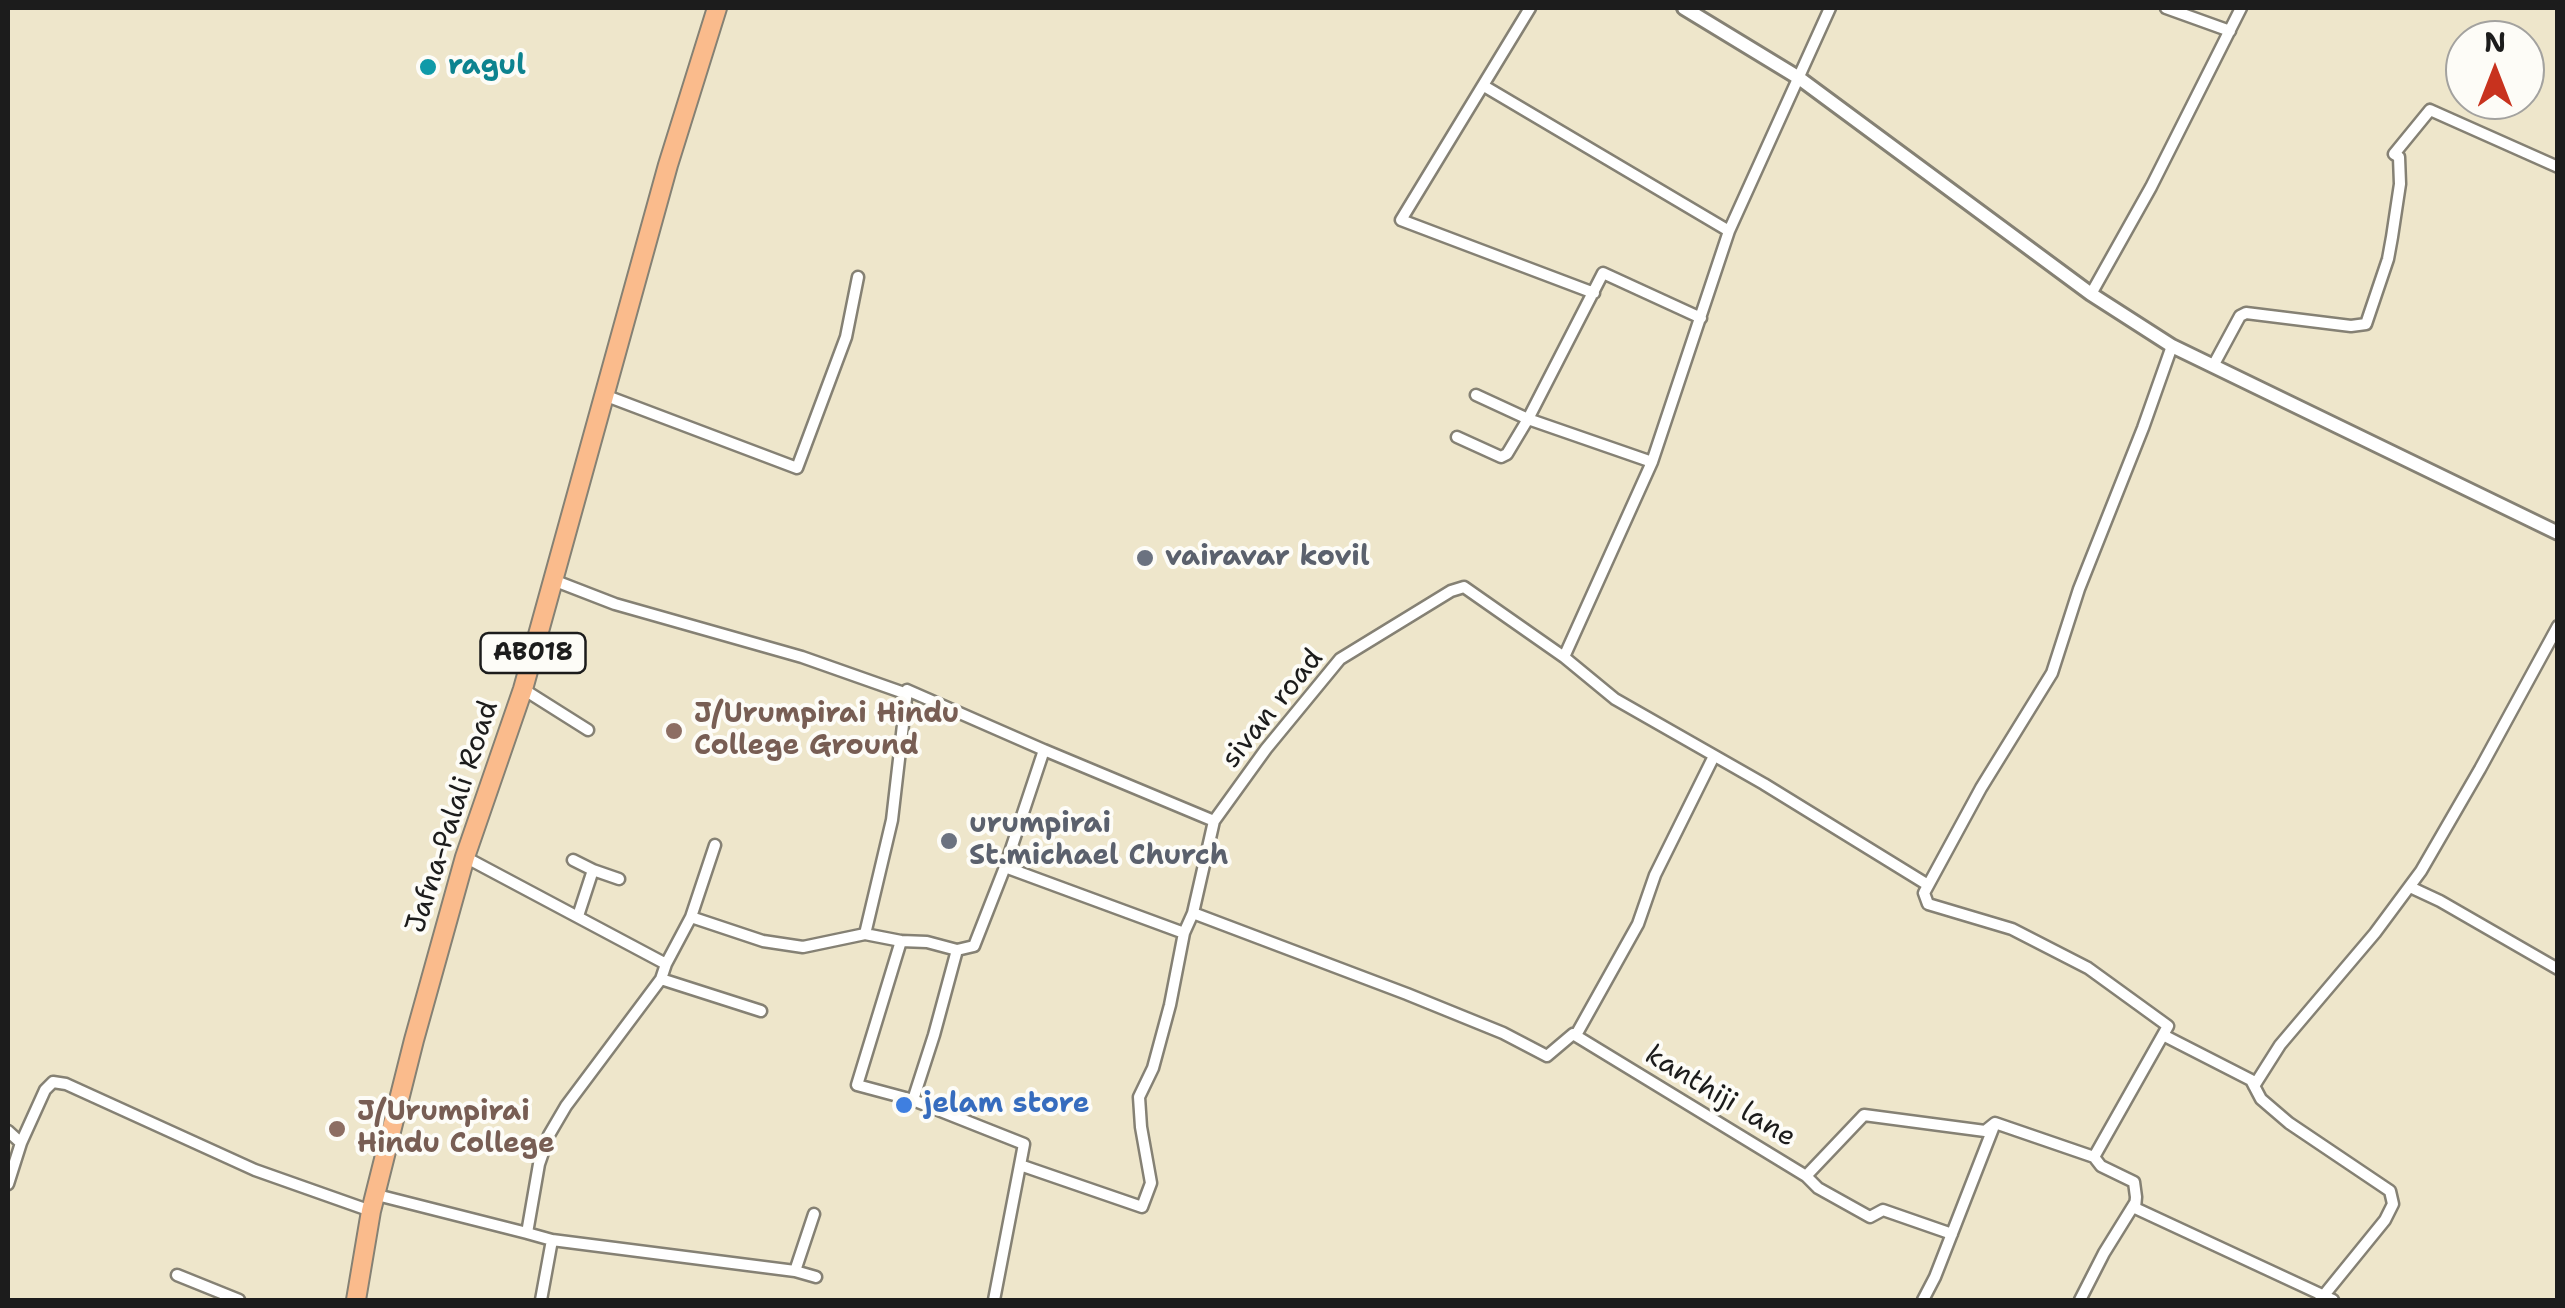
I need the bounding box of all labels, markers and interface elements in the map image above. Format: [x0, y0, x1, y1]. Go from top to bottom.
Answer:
north arrow [2445, 20, 2545, 120]
text: N [2484, 23, 2506, 61]
place label: ragul [448, 50, 526, 84]
marker: ragul [417, 56, 439, 78]
place label: vairavar kovil [1165, 541, 1370, 575]
marker: vairavar kovil [1134, 547, 1156, 569]
road number: AB018 [480, 633, 586, 673]
street label: sivan road [1215, 643, 1331, 775]
street label: Jafna-Palali Road [400, 697, 506, 937]
place label: J/Urumpirai Hindu College Ground [694, 698, 959, 764]
marker: J/Urumpirai Hindu College Ground [663, 720, 685, 742]
place label: urumpirai St.michael Church [969, 808, 1228, 874]
marker: urumpirai St.michael Church [938, 830, 960, 852]
street label: kanthiji lane [1639, 1039, 1801, 1155]
place label: jelam store [924, 1088, 1089, 1122]
marker: jelam store [893, 1094, 915, 1116]
place label: J/Urumpirai Hindu College [357, 1096, 555, 1162]
marker: J/Urumpirai Hindu College [326, 1118, 348, 1140]

